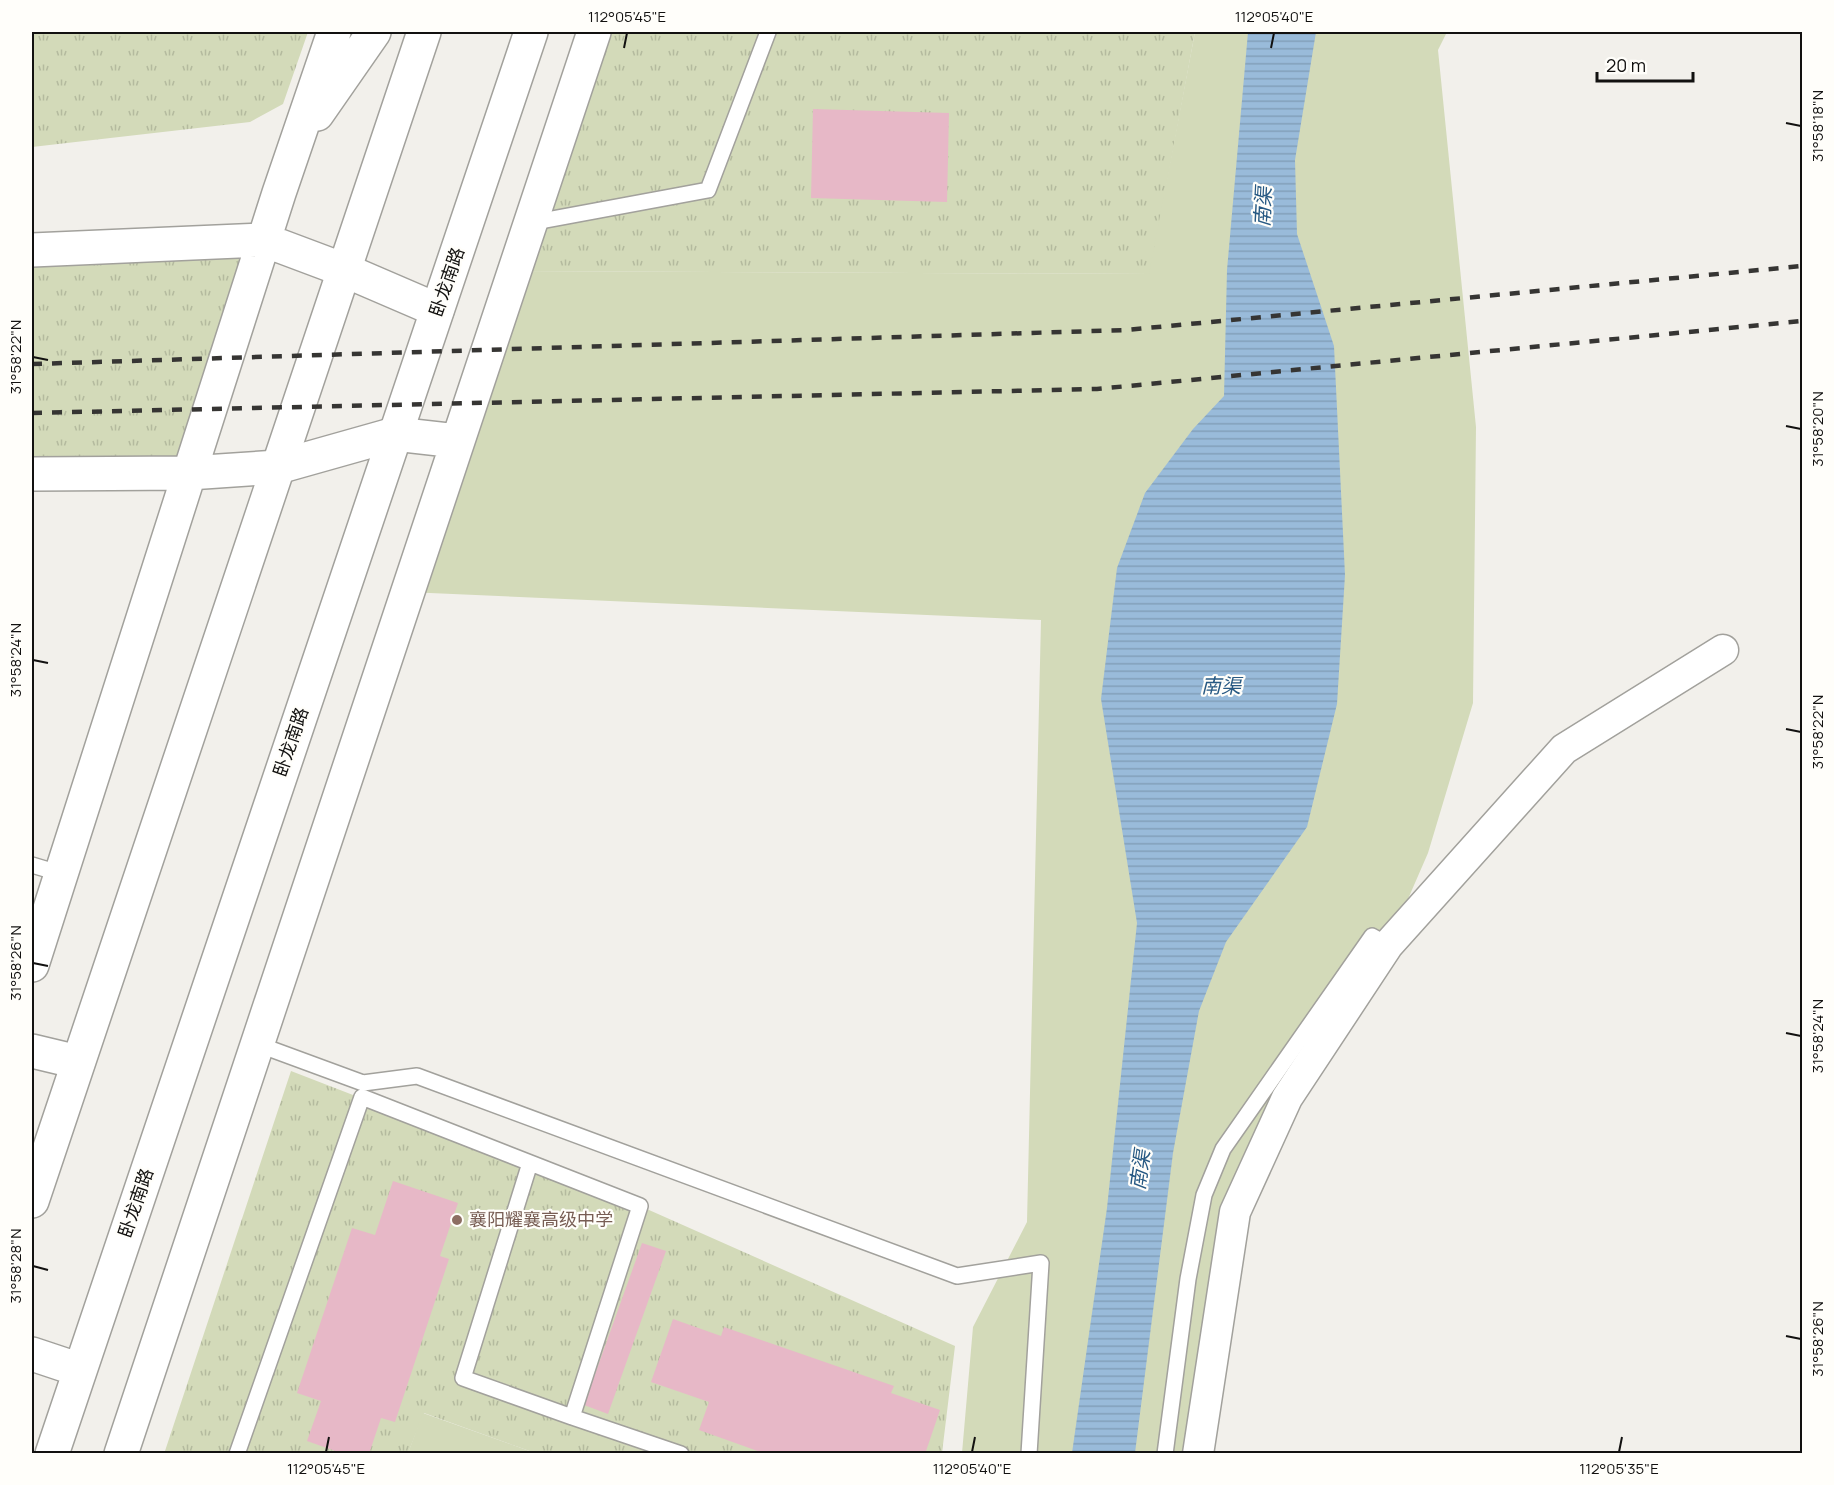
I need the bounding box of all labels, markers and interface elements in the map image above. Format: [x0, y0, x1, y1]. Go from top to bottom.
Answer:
text: 112°05'45"E [588, 6, 666, 27]
text: 112°05'40"E [1235, 6, 1313, 27]
scale bar [1597, 45, 1693, 83]
text: 20 m [1606, 53, 1646, 77]
text: 31°58'18"N [1807, 90, 1828, 162]
water label: 南渠 [1248, 183, 1277, 228]
street label: 卧龙南路 [423, 244, 469, 320]
text: 31°58'22"N [5, 320, 26, 394]
text: 31°58'20"N [1807, 391, 1828, 467]
text: 31°58'24"N [5, 623, 26, 697]
water label: 南渠 [1201, 672, 1244, 699]
text: 31°58'22"N [1807, 695, 1828, 769]
street label: 卧龙南路 [267, 704, 313, 780]
text: 31°58'26"N [5, 925, 26, 1001]
text: 31°58'24"N [1807, 999, 1828, 1073]
water label: 南渠 [1123, 1145, 1156, 1192]
street label: 卧龙南路 [112, 1165, 158, 1241]
place label: 襄阳耀襄高级中学 [469, 1207, 613, 1231]
marker: 襄阳耀襄高级中学 [450, 1213, 464, 1227]
text: 31°58'28"N [5, 1229, 26, 1303]
text: 31°58'26"N [1807, 1301, 1828, 1377]
text: 112°05'45"E [287, 1458, 365, 1479]
text: 112°05'40"E [933, 1458, 1011, 1479]
text: 112°05'35"E [1579, 1458, 1659, 1479]

